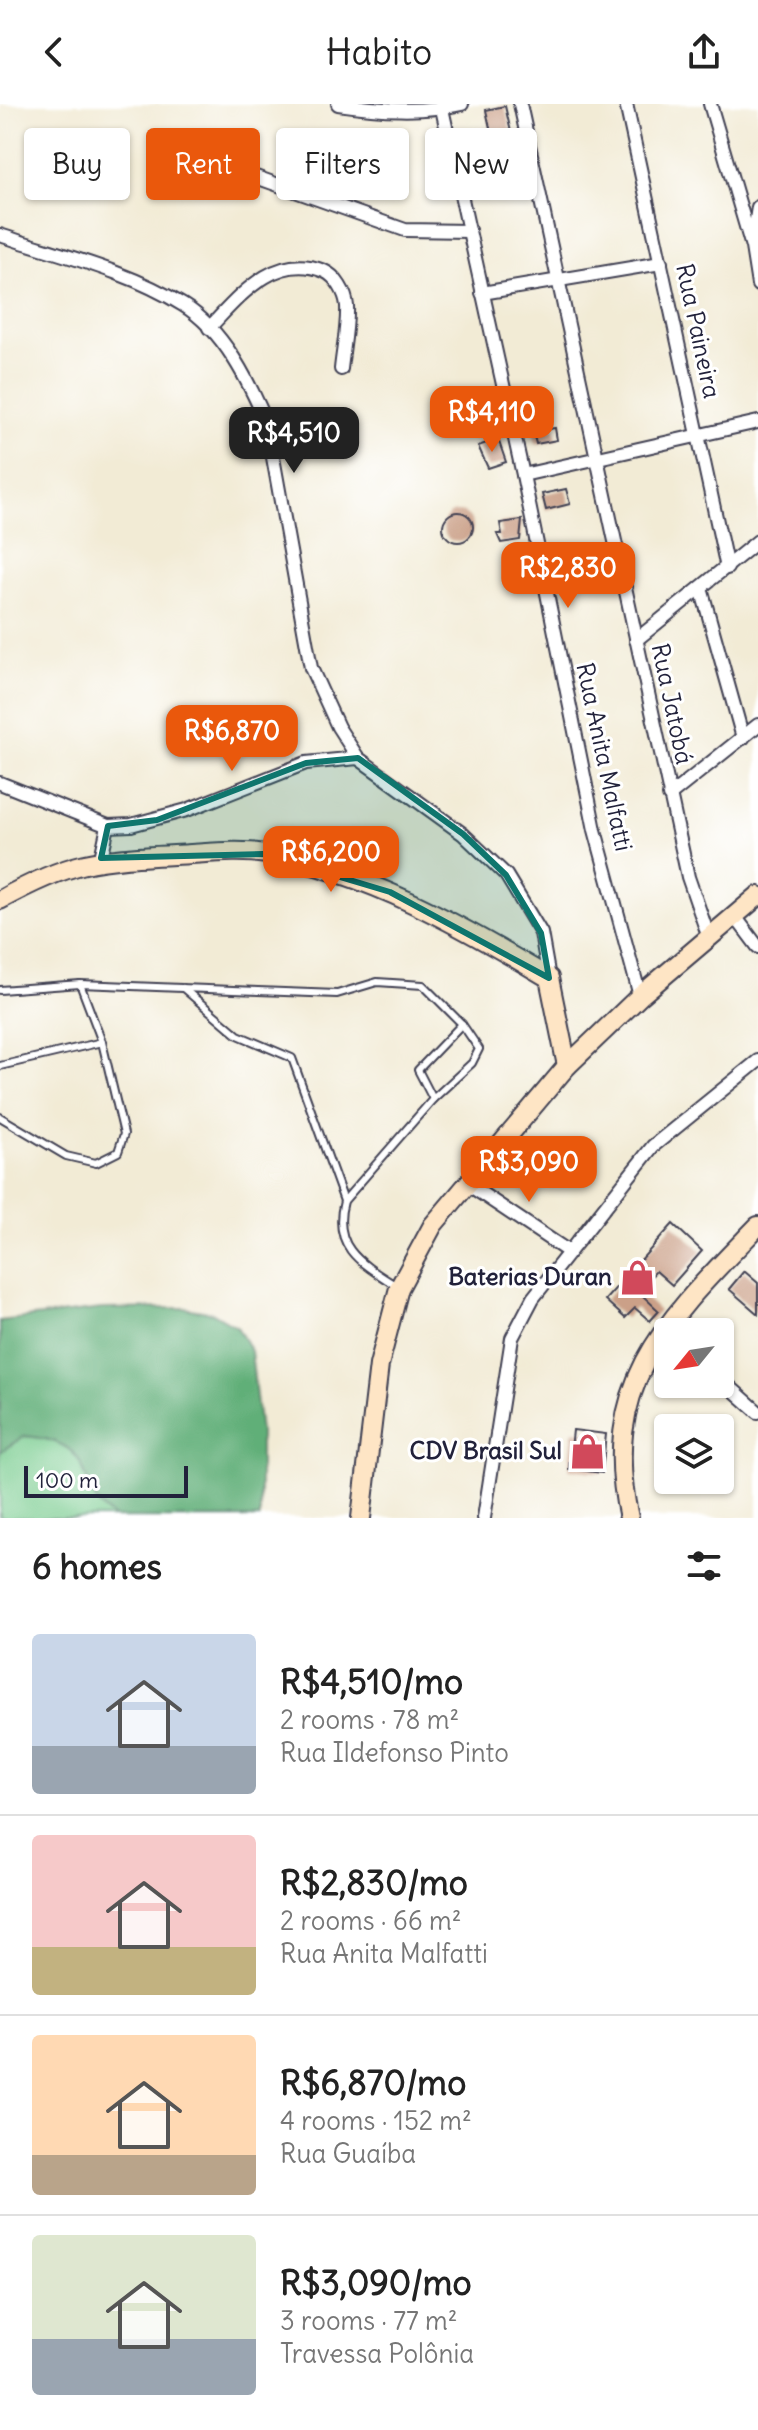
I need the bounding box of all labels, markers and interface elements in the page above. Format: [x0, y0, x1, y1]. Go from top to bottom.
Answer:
icon: back [32, 30, 76, 74]
text: Habito [326, 30, 432, 75]
icon: share [682, 30, 726, 74]
chip: Buy [24, 128, 130, 200]
chip: Rent [146, 128, 260, 200]
chip: Filters [276, 128, 409, 200]
chip: New [425, 128, 537, 200]
street label: Rua Paineira [670, 261, 728, 401]
pin: R$4,110 [418, 386, 566, 454]
text: R$4,110 [448, 395, 536, 428]
pin: R$4,510 [220, 407, 368, 475]
text: R$4,510 [247, 416, 341, 449]
pin: R$2,830 [494, 542, 642, 610]
text: R$2,830 [519, 551, 617, 584]
street label: Rua Jatobá [646, 641, 700, 767]
street label: Rua Anita Malfatti [570, 660, 640, 854]
pin: R$6,870 [158, 705, 306, 773]
text: R$6,870 [184, 714, 280, 747]
pin: R$6,200 [257, 826, 405, 894]
text: R$6,200 [281, 835, 381, 868]
pin: R$3,090 [455, 1136, 603, 1204]
text: R$3,090 [479, 1145, 579, 1178]
shop icon: Baterias Duran [619, 1258, 657, 1296]
place label: Baterias Duran [448, 1261, 612, 1291]
north arrow [654, 1318, 734, 1398]
map controls [654, 1318, 734, 1494]
button: layers [654, 1414, 734, 1494]
shop icon: CDV Brasil Sul [569, 1432, 607, 1470]
place label: CDV Brasil Sul [410, 1435, 562, 1465]
scale bar [24, 1462, 188, 1498]
text: 100 m [36, 1466, 98, 1494]
icon: filters [682, 1544, 726, 1588]
text: 6 homes [32, 1545, 162, 1588]
text: R$4,510/mo [280, 1660, 463, 1703]
icon: home [96, 1666, 192, 1762]
text: 2 rooms · 78 m² [280, 1703, 459, 1736]
text: Rua Ildefonso Pinto [280, 1736, 509, 1769]
text: R$2,830/mo [280, 1861, 468, 1904]
icon: home [96, 1867, 192, 1963]
text: 2 rooms · 66 m² [280, 1904, 462, 1937]
text: Rua Anita Malfatti [280, 1937, 488, 1970]
text: R$6,870/mo [280, 2061, 466, 2104]
icon: home [96, 2067, 192, 2163]
text: 4 rooms · 152 m² [280, 2104, 472, 2137]
text: Rua Guaíba [280, 2137, 416, 2170]
text: R$3,090/mo [280, 2261, 472, 2304]
icon: home [96, 2267, 192, 2363]
text: 3 rooms · 77 m² [280, 2304, 458, 2337]
text: Travessa Polônia [280, 2337, 474, 2370]

